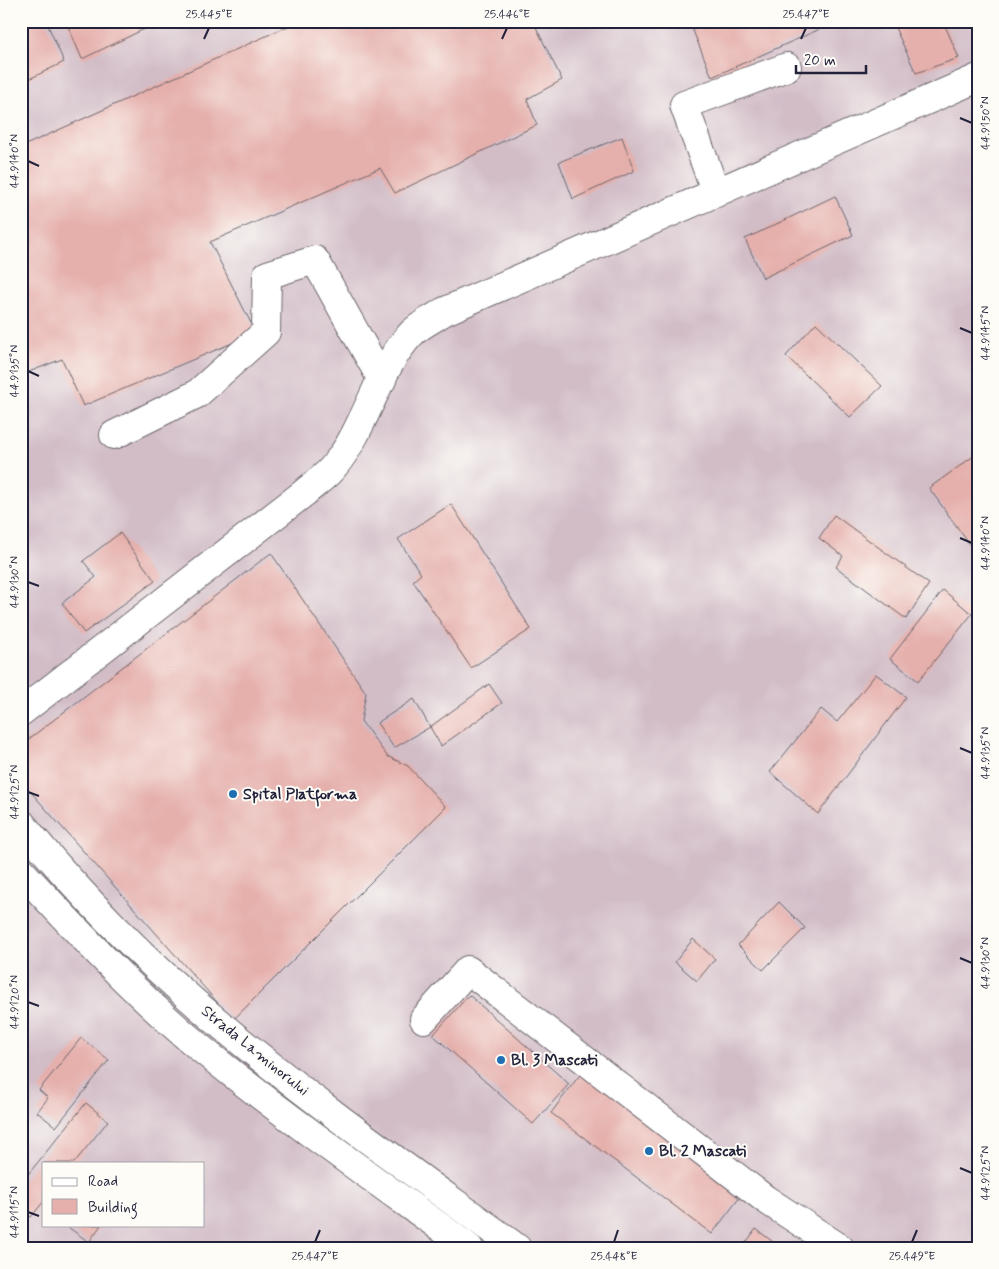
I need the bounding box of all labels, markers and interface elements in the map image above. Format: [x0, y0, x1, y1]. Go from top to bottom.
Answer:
text: 25.445°E [185, 7, 233, 23]
text: 25.446°E [484, 7, 530, 23]
text: 25.447°E [782, 7, 830, 23]
scale bar [796, 42, 866, 74]
text: 20 m [804, 51, 836, 71]
text: 44.9150°N [978, 96, 994, 150]
text: 44.9140°N [7, 134, 23, 188]
text: 44.9145°N [978, 306, 994, 360]
text: 44.9135°N [7, 345, 23, 397]
text: 44.9140°N [978, 516, 994, 570]
text: 44.9130°N [7, 556, 23, 608]
text: 44.9135°N [978, 727, 994, 779]
text: 44.9125°N [7, 765, 23, 819]
place label: Spital Platforma [243, 784, 357, 807]
marker: Spital Platforma [227, 788, 239, 800]
text: 44.9130°N [978, 937, 994, 989]
text: 44.9120°N [7, 975, 23, 1029]
street label: Strada Laminorului [197, 1001, 313, 1101]
place label: Bl. 3 Mascati [511, 1050, 598, 1071]
marker: Bl. 3 Mascati [495, 1054, 507, 1066]
place label: Bl. 2 Mascati [659, 1141, 747, 1162]
marker: Bl. 2 Mascati [643, 1145, 655, 1157]
text: 44.9125°N [978, 1146, 994, 1200]
legend [42, 1162, 205, 1226]
text: Road [88, 1172, 118, 1192]
text: 44.9115°N [7, 1186, 23, 1238]
text: Building [88, 1198, 138, 1219]
text: 25.447°E [291, 1249, 339, 1265]
text: 25.448°E [591, 1249, 637, 1265]
text: 25.449°E [889, 1249, 935, 1265]

